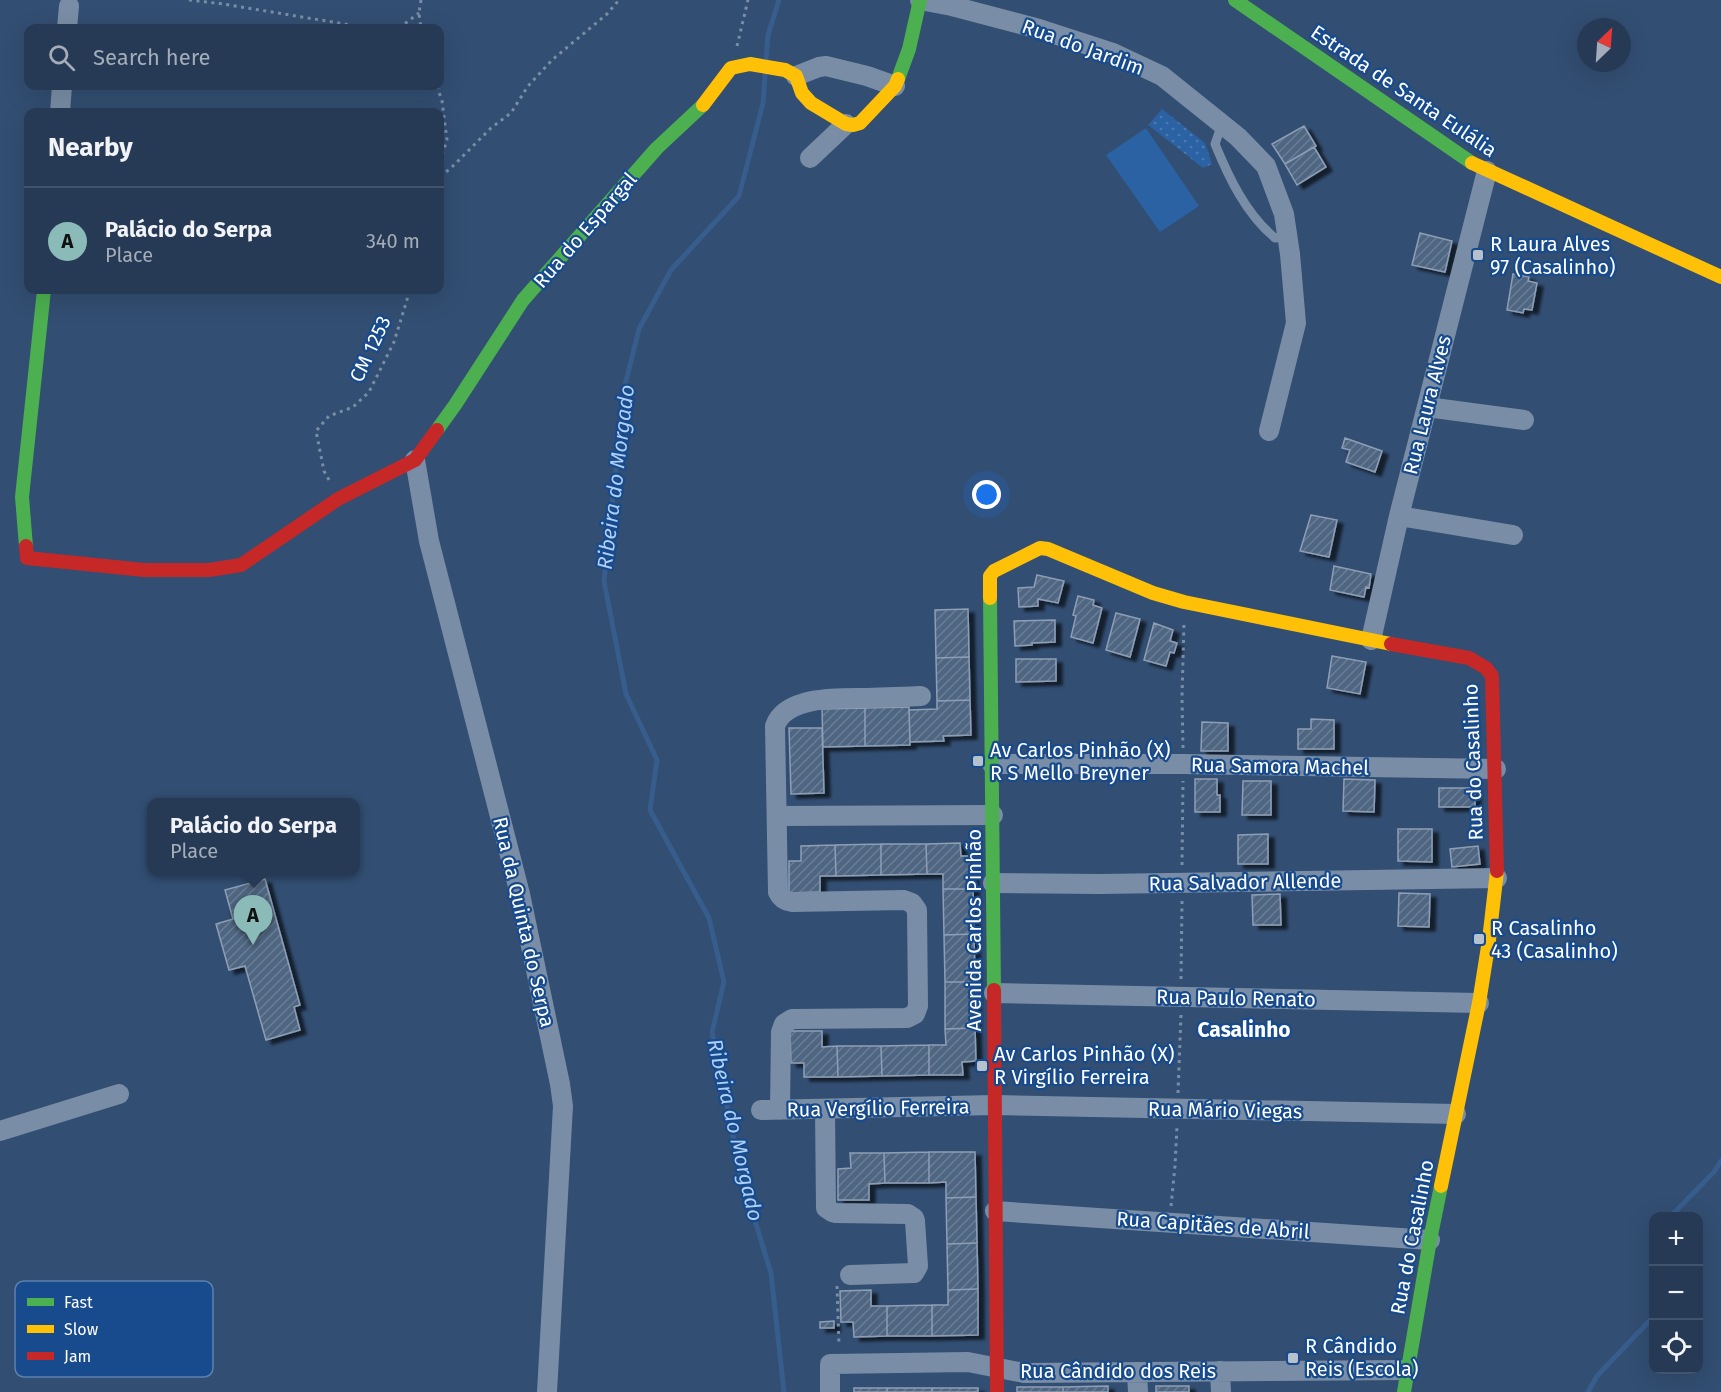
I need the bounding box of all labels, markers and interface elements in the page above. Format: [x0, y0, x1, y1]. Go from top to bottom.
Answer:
street label: Rua do Jardim [1019, 14, 1147, 80]
north arrow [1577, 18, 1631, 72]
street label: Estrada de Santa Eulália [1307, 20, 1501, 162]
search box [24, 24, 444, 90]
icon: search [45, 41, 78, 74]
text: Search here [93, 44, 211, 71]
text: Nearby [48, 132, 133, 163]
street label: Rua do Espargal [528, 167, 642, 293]
text: Palácio do Serpa [105, 216, 272, 243]
text: A [62, 229, 73, 253]
text: 340 m [366, 229, 420, 253]
place label: R Laura Alves 97 (Casalinho) [1490, 232, 1615, 279]
text: Place [105, 243, 153, 267]
marker: R Laura Alves 97 (Casalinho) [1471, 248, 1485, 262]
street label: CM 1253 [344, 312, 396, 386]
street label: Rua Laura Alves [1398, 333, 1456, 477]
water label: Ribeira do Morgado [592, 383, 640, 571]
your location [972, 480, 1001, 509]
street label: Rua do Casalinho [1458, 683, 1488, 841]
place label: Av Carlos Pinhão (X) R S Mello Breyner [990, 738, 1171, 785]
street label: Rua Samora Machel [1191, 752, 1369, 780]
marker: Av Carlos Pinhão (X) R S Mello Breyner [971, 754, 985, 768]
popup [147, 798, 360, 876]
text: Palácio do Serpa [170, 812, 337, 839]
street label: Rua da Quinta do Serpa [488, 814, 560, 1030]
street label: Avenida Carlos Pinhão [962, 829, 986, 1031]
text: Place [170, 839, 218, 863]
street label: Rua Salvador Allende [1148, 868, 1342, 896]
pin: A [234, 896, 272, 945]
place label: R Casalinho 43 (Casalinho) [1491, 916, 1618, 963]
marker: R Casalinho 43 (Casalinho) [1472, 932, 1486, 946]
street label: Rua Paulo Renato [1156, 985, 1316, 1011]
district label: Casalinho [1197, 1017, 1291, 1043]
water label: Ribeira do Morgado [701, 1036, 769, 1224]
place label: Av Carlos Pinhão (X) R Virgílio Ferreira [994, 1042, 1175, 1089]
marker: Av Carlos Pinhão (X) R Virgílio Ferreira [975, 1059, 989, 1073]
street label: Rua Vergílio Ferreira [786, 1094, 970, 1122]
street label: Rua Mário Viegas [1148, 1097, 1302, 1123]
street label: Rua do Casalinho [1385, 1158, 1439, 1316]
street label: Rua Capitães de Abril [1116, 1206, 1311, 1244]
map controls [1649, 1212, 1703, 1374]
button: + [1649, 1212, 1703, 1266]
button: − [1649, 1266, 1703, 1320]
legend [15, 1281, 213, 1377]
text: Fast [64, 1293, 93, 1312]
text: Slow [64, 1320, 99, 1339]
button: locate [1649, 1320, 1703, 1374]
place label: R Cândido Reis (Escola) [1305, 1334, 1418, 1381]
text: Jam [64, 1347, 91, 1366]
marker: R Cândido Reis (Escola) [1286, 1351, 1300, 1365]
street label: Rua Cândido dos Reis [1020, 1359, 1216, 1383]

